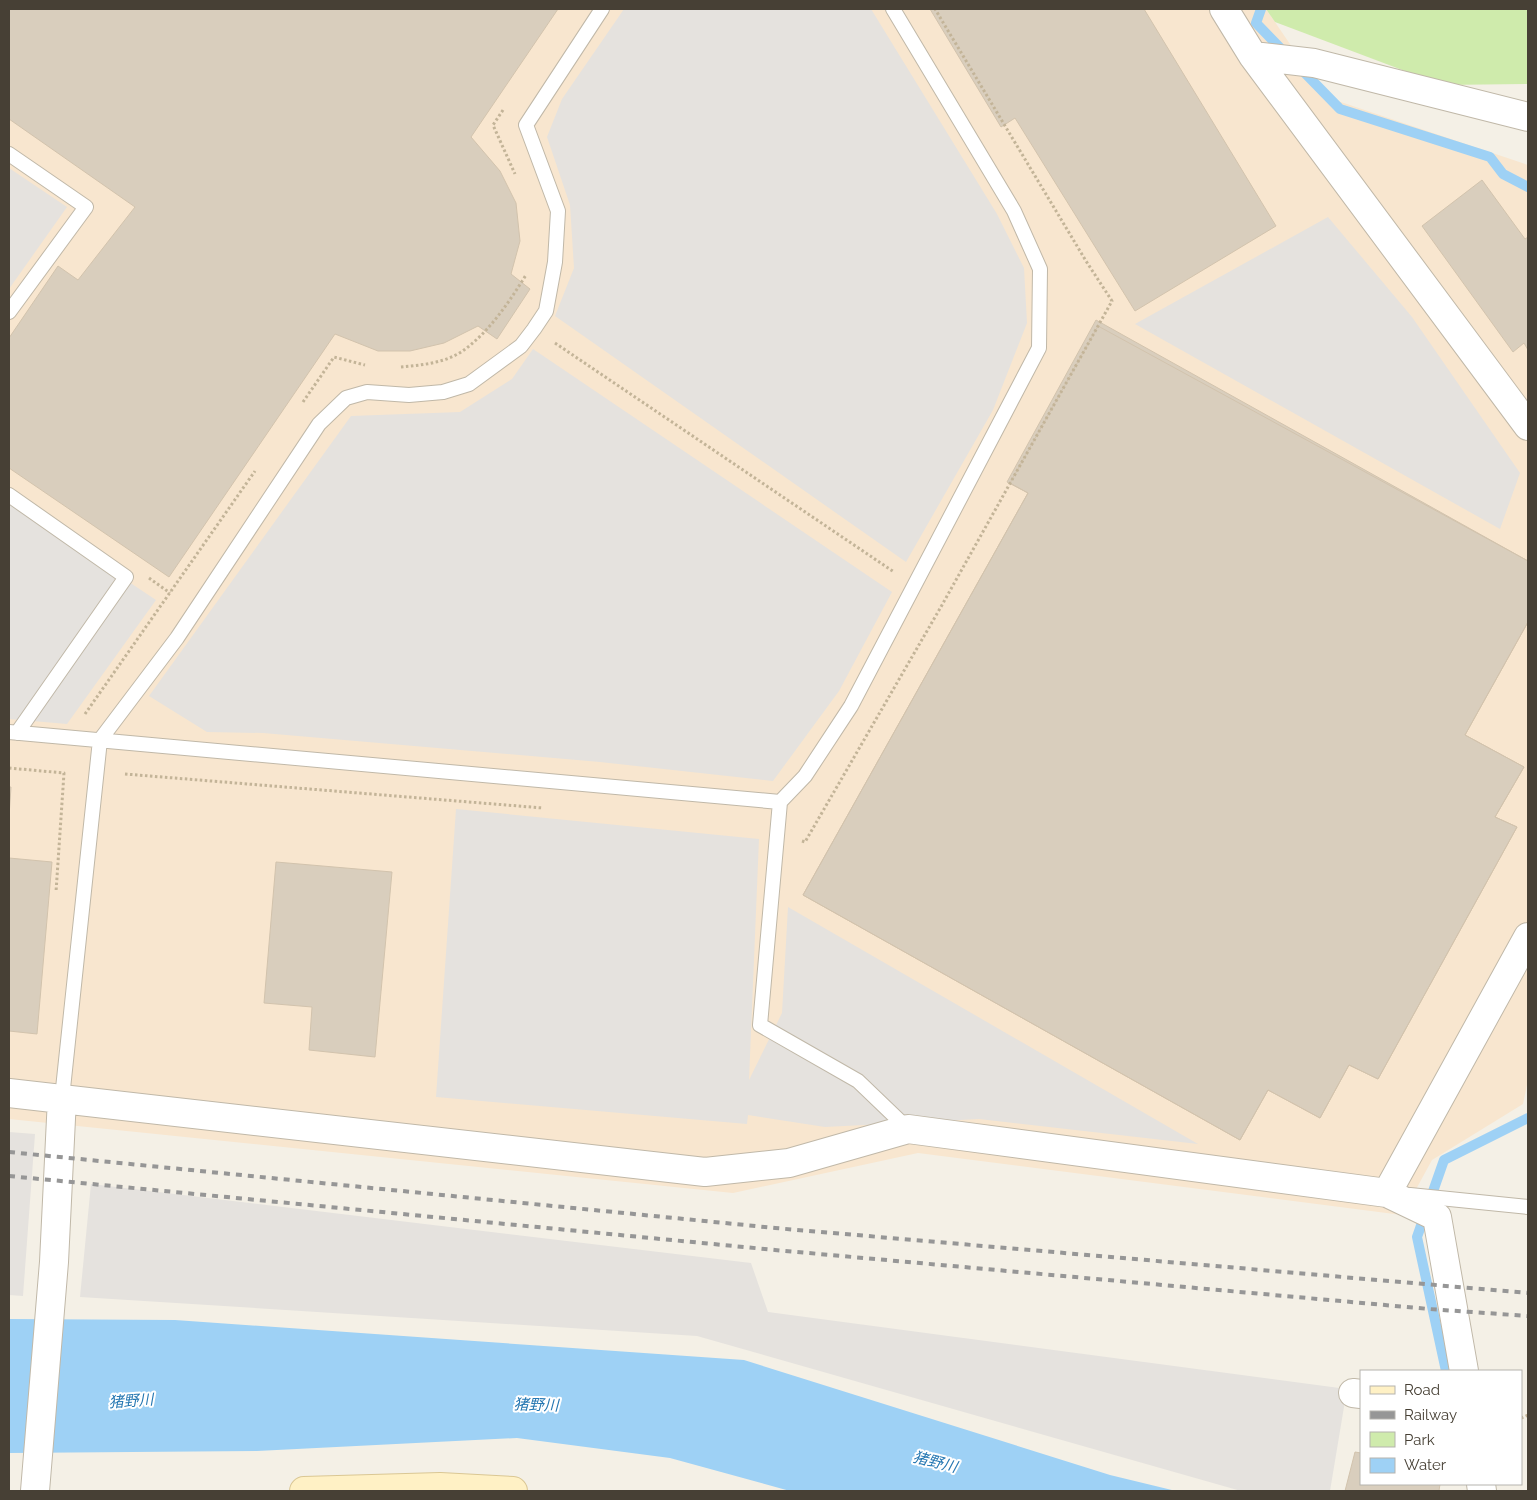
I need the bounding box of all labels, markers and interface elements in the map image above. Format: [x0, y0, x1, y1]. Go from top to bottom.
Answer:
legend [1360, 1370, 1522, 1485]
text: Road [1404, 1381, 1440, 1399]
water label: 猪野川 [108, 1390, 156, 1412]
water label: 猪野川 [513, 1396, 561, 1414]
text: Railway [1404, 1406, 1457, 1424]
text: Park [1404, 1431, 1435, 1449]
water label: 猪野川 [911, 1448, 961, 1477]
text: Water [1404, 1456, 1447, 1474]

